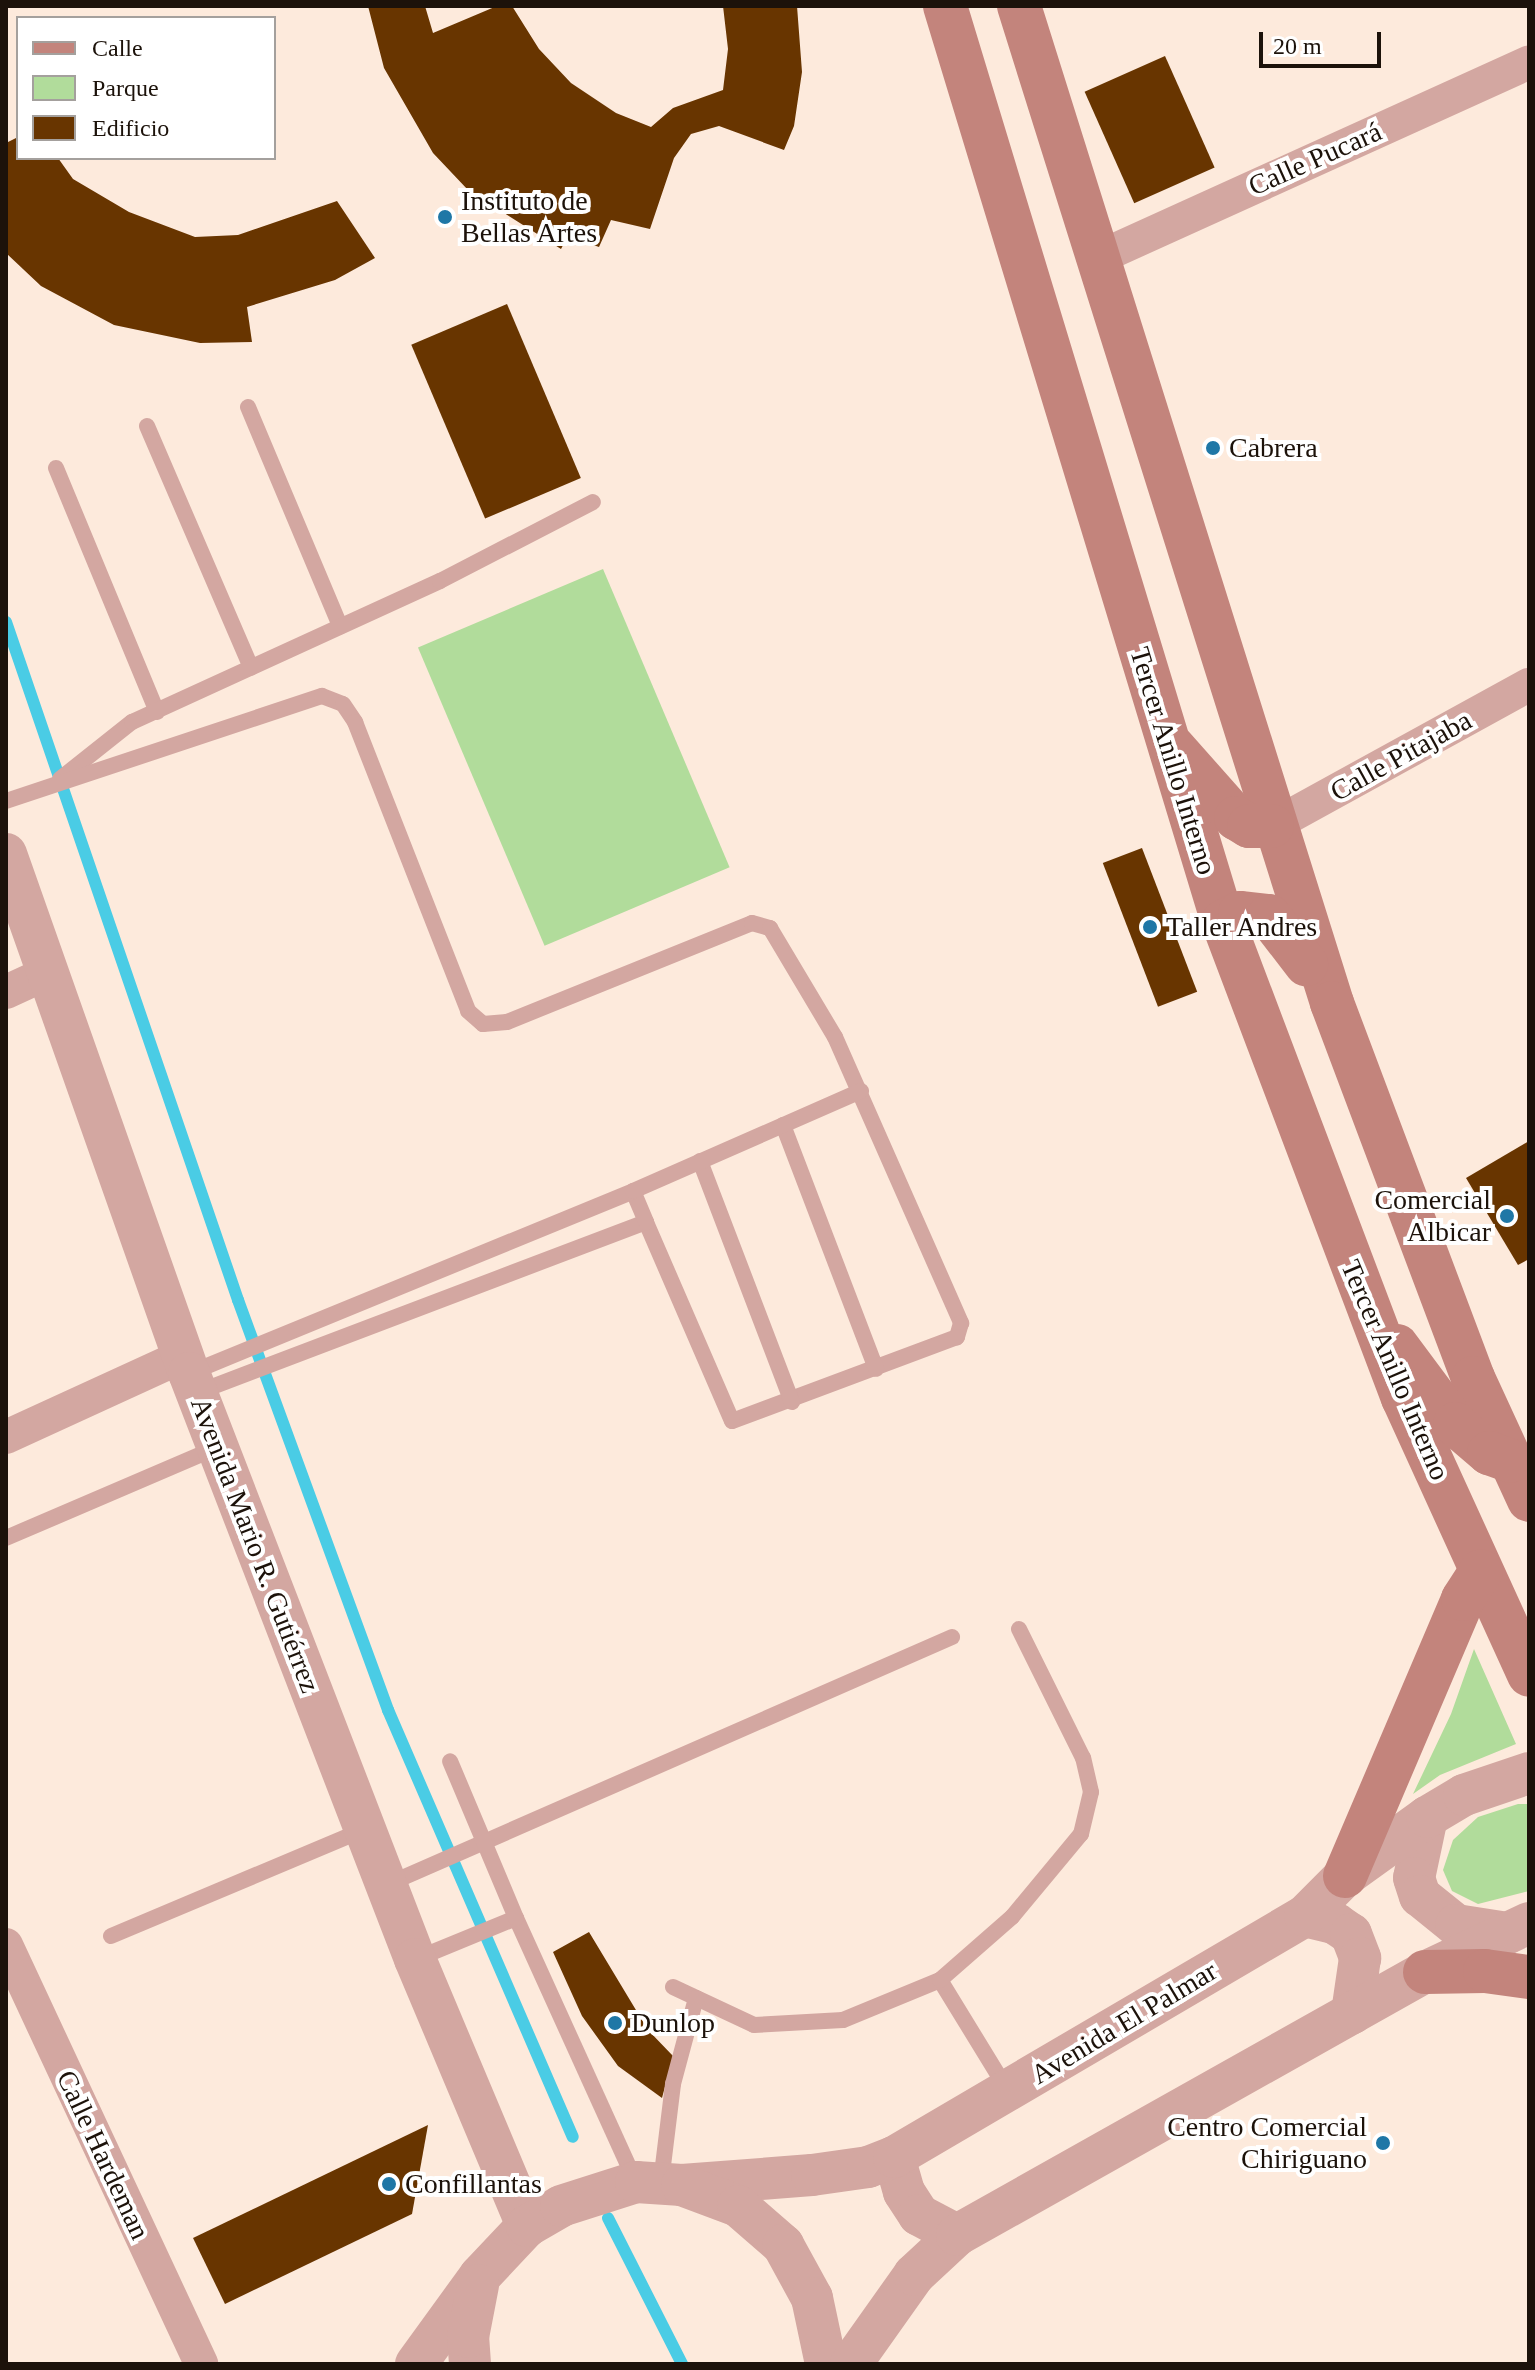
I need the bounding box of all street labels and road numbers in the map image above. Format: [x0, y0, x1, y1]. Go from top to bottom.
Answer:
street label: Calle Pucará [1243, 115, 1387, 203]
street label: Tercer Anillo Interno [1122, 643, 1224, 879]
street label: Calle Pitajaba [1325, 703, 1477, 809]
street label: Tercer Anillo Interno [1333, 1254, 1457, 1486]
street label: Avenida Mario R. Gutiérrez [183, 1393, 327, 1697]
street label: Avenida El Palmar [1025, 1954, 1223, 2092]
street label: Calle Hardeman [49, 2065, 157, 2245]

